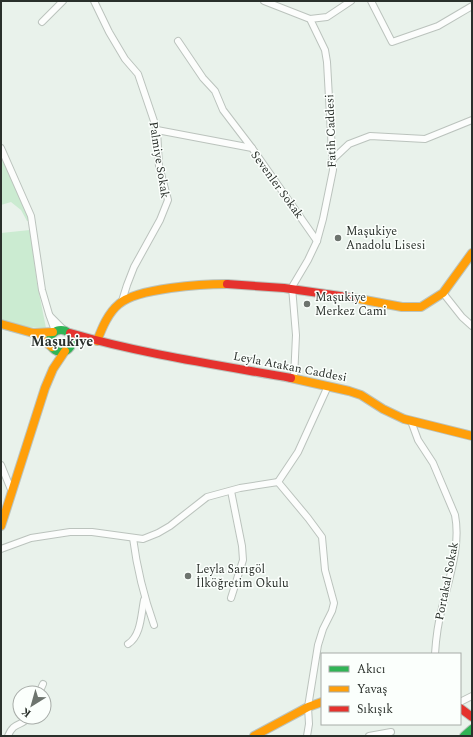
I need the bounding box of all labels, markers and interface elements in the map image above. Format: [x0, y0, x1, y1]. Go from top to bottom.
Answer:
street label: Fatih Caddesi [320, 94, 342, 168]
street label: Palmiye Sokak [144, 120, 174, 200]
street label: Sevenler Sokak [246, 147, 308, 223]
place label: Maşukiye Anadolu Lisesi [346, 222, 426, 255]
marker: Maşukiye Anadolu Lisesi [333, 233, 343, 243]
place label: Maşukiye Merkez Cami [315, 288, 387, 321]
marker: Maşukiye Merkez Cami [302, 299, 312, 309]
district label: Maşukiye [31, 331, 93, 352]
street label: Leyla Atakan Caddesi [232, 347, 349, 387]
street label: Portakal Sokak [430, 540, 464, 622]
place label: Leyla Sarıgöl İlköğretim Okulu [196, 560, 289, 593]
marker: Leyla Sarıgöl İlköğretim Okulu [183, 571, 193, 581]
legend [321, 653, 461, 725]
text: Akıcı [357, 660, 386, 679]
text: Yavaş [357, 680, 387, 699]
north arrow [12, 685, 52, 725]
text: Sıkışık [357, 700, 393, 719]
text: K [17, 703, 35, 722]

